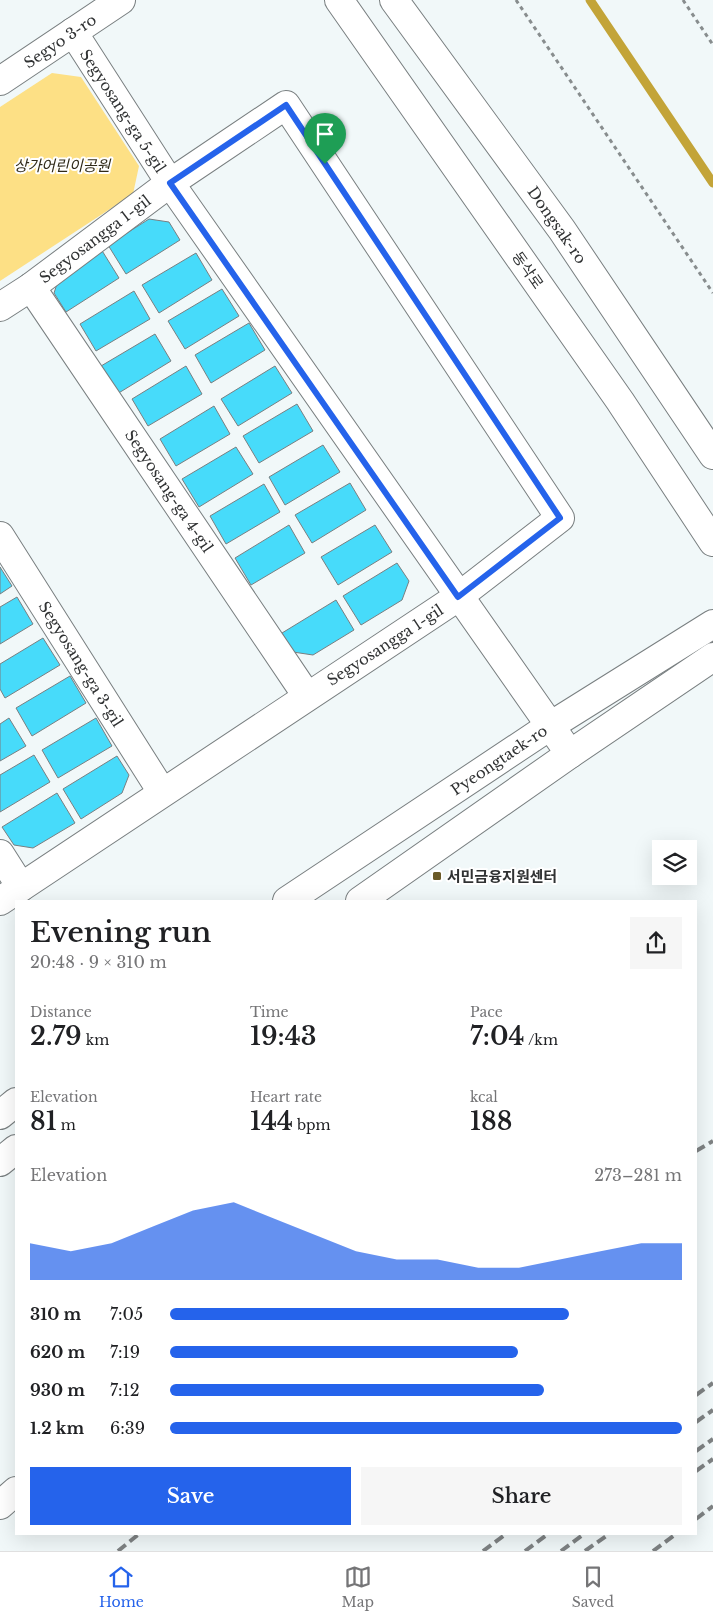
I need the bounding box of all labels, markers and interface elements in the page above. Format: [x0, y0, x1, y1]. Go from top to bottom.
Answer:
street label: Segyo 3-ro [20, 10, 100, 72]
street label: Segyosang-ga 5-gil [76, 46, 170, 176]
pin [304, 113, 346, 164]
icon: arrive [311, 120, 339, 148]
park label: 상가어린이공원 [14, 156, 111, 175]
street label: Dongsak-ro [523, 183, 591, 267]
street label: Segyosangga 1-gil [35, 191, 155, 287]
street label: 동삭로 [508, 248, 548, 292]
street label: Segyosang-ga 4-gil [121, 426, 217, 556]
street label: Segyosang-ga 3-gil [35, 598, 127, 730]
street label: Segyosangga 1-gil [323, 600, 447, 690]
street label: Pyeongtaek-ro [447, 721, 551, 799]
map controls [652, 840, 697, 885]
button: layers [652, 840, 697, 885]
place label: 서민금융지원센터 [447, 867, 557, 886]
marker: 서민금융지원센터 [431, 870, 443, 882]
text: Evening run [30, 915, 211, 950]
button: share [630, 917, 682, 969]
text: 20:48 · 9 × 310 m [30, 952, 167, 972]
text: Distance [30, 1003, 92, 1021]
text: Time [250, 1003, 289, 1021]
text: Pace [470, 1003, 503, 1021]
text: 2.79 [30, 1021, 82, 1052]
text: 19:43 [250, 1021, 316, 1052]
text: 7:04 [470, 1021, 524, 1052]
text: km [82, 1031, 109, 1049]
text: /km [524, 1031, 558, 1049]
text: Elevation [30, 1088, 98, 1106]
text: Heart rate [250, 1088, 322, 1106]
text: kcal [470, 1088, 498, 1106]
text: 81 [30, 1106, 57, 1137]
text: 144 [250, 1106, 293, 1137]
text: 188 [470, 1106, 512, 1137]
text: m [57, 1116, 76, 1134]
text: bpm [293, 1116, 331, 1134]
text: Elevation [30, 1165, 107, 1185]
text: 273–281 m [594, 1165, 682, 1185]
text: 310 m [30, 1304, 81, 1324]
text: 7:05 [110, 1304, 143, 1324]
text: 620 m [30, 1342, 85, 1362]
text: 7:19 [110, 1342, 140, 1362]
text: 930 m [30, 1380, 85, 1400]
text: 7:12 [110, 1380, 140, 1400]
text: 1.2 km [30, 1418, 84, 1438]
text: 6:39 [110, 1418, 145, 1438]
button: Save [30, 1467, 351, 1525]
button: Share [361, 1467, 682, 1525]
tab: Home [99, 1563, 144, 1611]
tab: Map [342, 1563, 374, 1611]
tab: Saved [572, 1563, 614, 1611]

